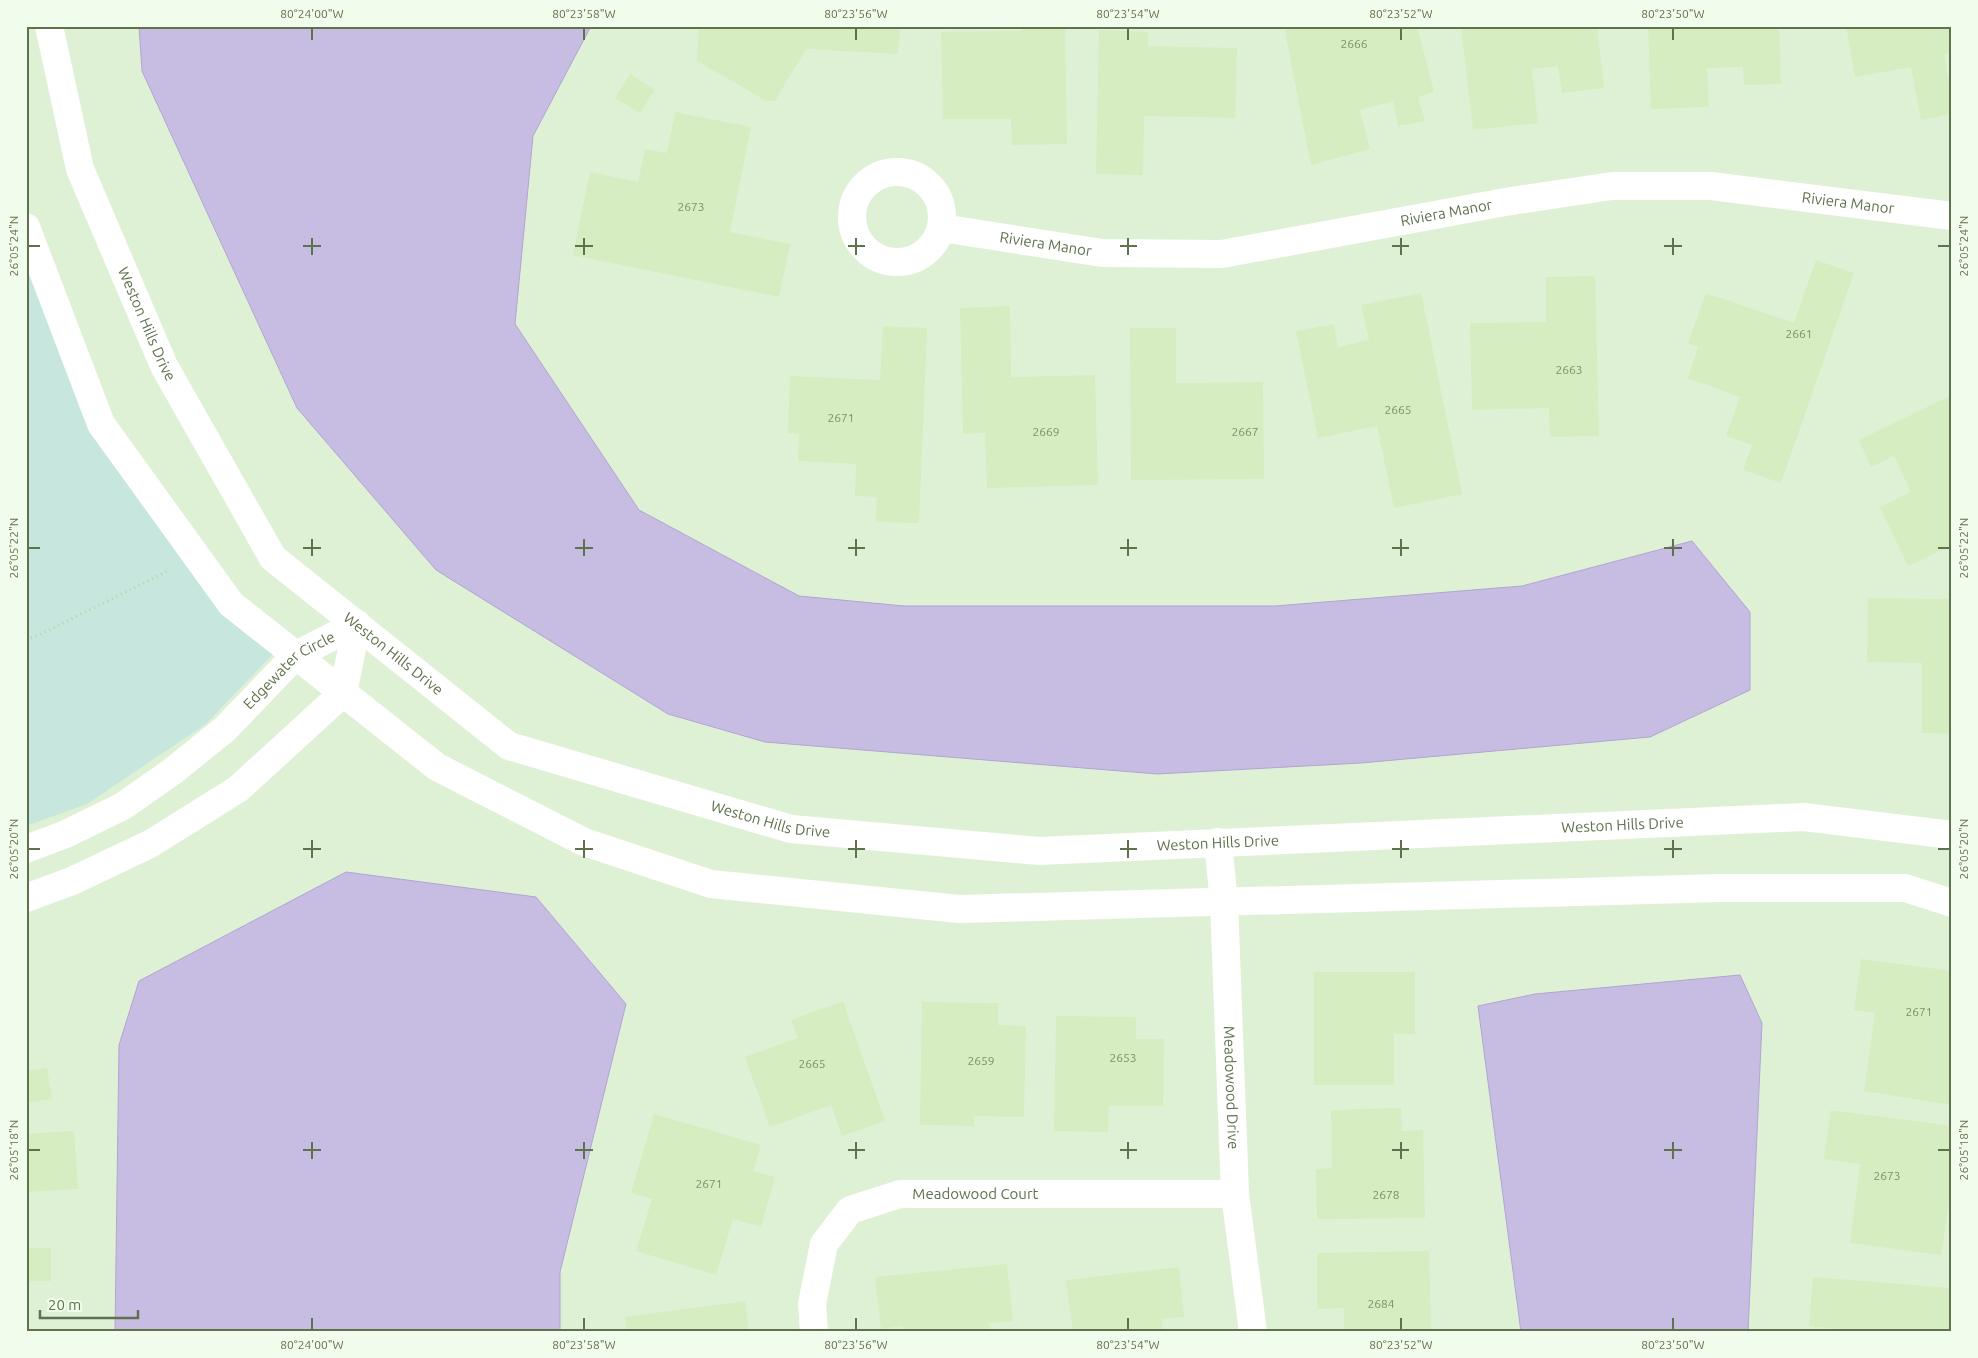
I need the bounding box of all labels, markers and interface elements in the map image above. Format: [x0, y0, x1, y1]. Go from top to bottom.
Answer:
text: 80°24'00"W [280, 7, 344, 20]
text: 80°23'58"W [552, 7, 616, 20]
text: 80°23'56"W [824, 7, 888, 20]
text: 80°23'54"W [1096, 7, 1160, 20]
text: 80°23'52"W [1369, 7, 1433, 20]
text: 80°23'50"W [1641, 7, 1705, 20]
house number: 2666 [1340, 37, 1368, 50]
street label: Riviera Manor [1801, 188, 1896, 217]
street label: Riviera Manor [1399, 196, 1494, 229]
house number: 2673 [677, 200, 705, 213]
text: 26°05'24"N [7, 216, 20, 276]
text: 26°05'24"N [1957, 216, 1970, 276]
street label: Riviera Manor [999, 228, 1093, 259]
street label: Weston Hills Drive [115, 264, 180, 384]
house number: 2661 [1785, 327, 1813, 340]
house number: 2663 [1555, 363, 1583, 376]
house number: 2665 [1384, 403, 1412, 416]
house number: 2671 [827, 411, 855, 424]
house number: 2669 [1032, 425, 1060, 438]
house number: 2667 [1231, 425, 1259, 438]
text: 26°05'22"N [7, 518, 20, 578]
text: 26°05'22"N [1957, 518, 1970, 578]
street label: Weston Hills Drive [340, 609, 447, 698]
street label: Edgewater Circle [240, 628, 338, 712]
street label: Weston Hills Drive [709, 797, 831, 840]
street label: Weston Hills Drive [1561, 813, 1684, 836]
text: 26°05'20"N [7, 819, 20, 879]
text: 26°05'20"N [1957, 819, 1970, 879]
street label: Weston Hills Drive [1156, 831, 1279, 854]
house number: 2671 [1905, 1005, 1933, 1018]
street label: Meadowood Drive [1221, 1026, 1242, 1150]
house number: 2653 [1109, 1051, 1137, 1064]
house number: 2659 [967, 1054, 995, 1067]
house number: 2665 [798, 1057, 826, 1070]
text: 26°05'18"N [7, 1120, 20, 1180]
text: 26°05'18"N [1957, 1120, 1970, 1180]
house number: 2673 [1873, 1169, 1901, 1182]
house number: 2671 [695, 1177, 723, 1190]
street label: Meadowood Court [912, 1185, 1039, 1202]
house number: 2678 [1372, 1188, 1400, 1201]
scale bar [40, 1288, 138, 1320]
text: 20 m [48, 1296, 81, 1313]
house number: 2684 [1367, 1297, 1395, 1310]
text: 80°24'00"W [280, 1338, 344, 1351]
text: 80°23'58"W [552, 1338, 616, 1351]
text: 80°23'56"W [824, 1338, 888, 1351]
text: 80°23'54"W [1096, 1338, 1160, 1351]
text: 80°23'52"W [1369, 1338, 1433, 1351]
text: 80°23'50"W [1641, 1338, 1705, 1351]

